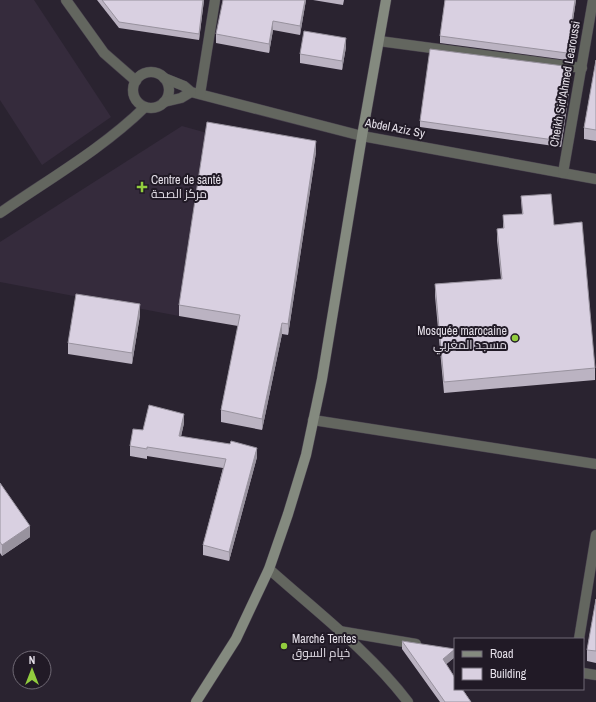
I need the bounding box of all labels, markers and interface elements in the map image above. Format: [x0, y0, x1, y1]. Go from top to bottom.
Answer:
street label: Cheikh Sid'Ahmed Learoussi [546, 20, 584, 148]
street label: Abdel Aziz Sy [363, 114, 426, 142]
place label: Centre de santé مركز الصحة [151, 172, 221, 202]
marker: Centre de santé مركز الصحة [136, 181, 148, 193]
place label: Mosquée marocaine مسجد المغربي [417, 323, 507, 355]
marker: Mosquée marocaine مسجد المغربي [510, 333, 520, 343]
place label: Marché Tentes خيام السوق [292, 631, 356, 661]
legend [454, 638, 584, 690]
marker: Marché Tentes خيام السوق [279, 641, 289, 651]
text: Road [490, 646, 514, 662]
north arrow [12, 650, 52, 690]
text: N [29, 653, 35, 667]
text: Building [490, 666, 527, 682]

